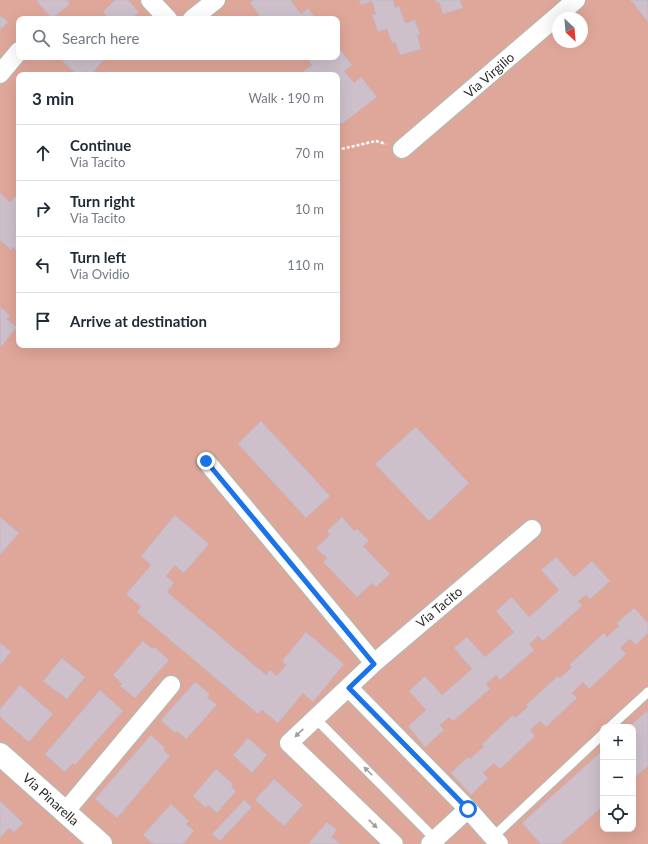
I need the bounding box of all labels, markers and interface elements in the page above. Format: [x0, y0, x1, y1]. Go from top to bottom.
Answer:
north arrow [552, 12, 588, 48]
search box [16, 16, 340, 60]
icon: search [30, 27, 52, 49]
text: Search here [62, 29, 139, 47]
street label: Via Virgilio [461, 49, 517, 101]
text: 3 min [32, 88, 74, 109]
text: Walk · 190 m [248, 90, 324, 106]
text: Continue [70, 136, 131, 154]
icon: ahead [32, 142, 54, 164]
text: 70 m [295, 145, 324, 161]
text: Via Tacito [70, 154, 125, 170]
text: Turn right [70, 192, 135, 210]
icon: right [32, 198, 54, 220]
text: 10 m [295, 201, 324, 217]
text: Via Tacito [70, 210, 125, 226]
text: Turn left [70, 248, 126, 266]
icon: left [32, 254, 54, 276]
text: 110 m [287, 257, 324, 273]
text: Via Ovidio [70, 266, 130, 282]
icon: arrive [32, 310, 54, 332]
text: Arrive at destination [70, 312, 207, 330]
route end [197, 452, 215, 470]
street label: Via Tacito [413, 583, 465, 631]
map controls [600, 724, 636, 832]
button: + [600, 724, 636, 760]
one-way arrow [294, 728, 304, 738]
button: − [600, 760, 636, 796]
one-way arrow [363, 766, 373, 776]
street label: Via Pinarella [20, 770, 82, 828]
button: locate [600, 796, 636, 832]
route start [459, 800, 477, 818]
one-way arrow [368, 819, 378, 829]

